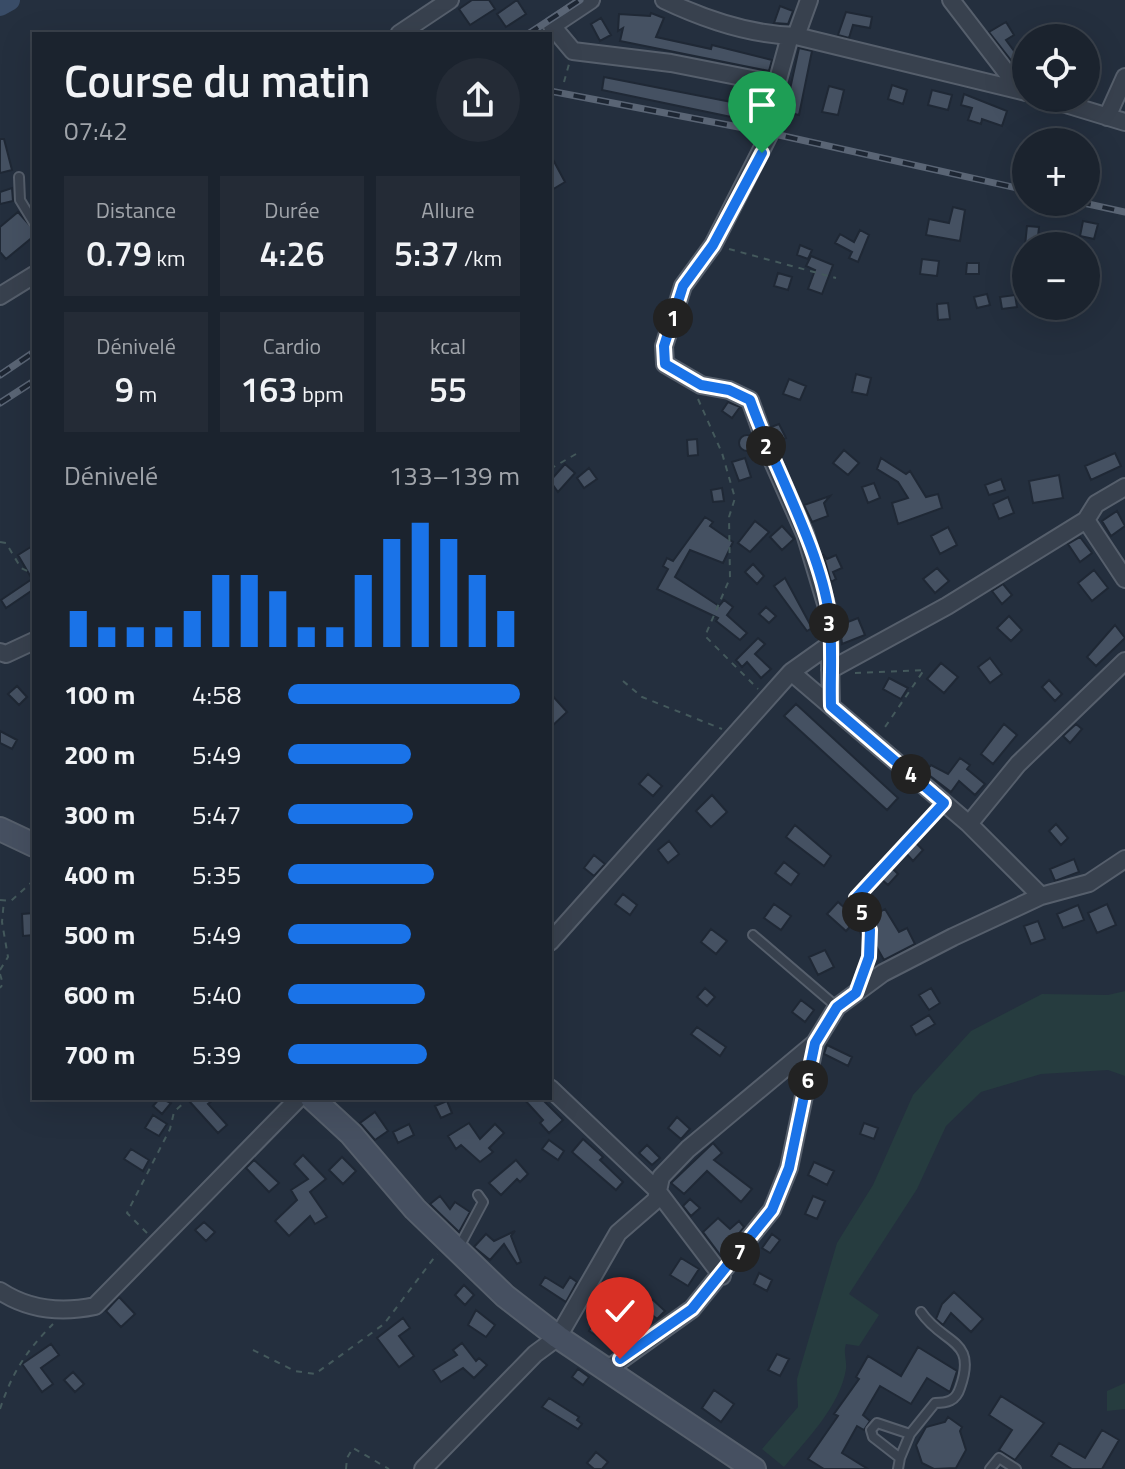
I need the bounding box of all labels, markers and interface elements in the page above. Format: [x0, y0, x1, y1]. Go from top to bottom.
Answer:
map controls [1012, 24, 1100, 320]
button: locate [1012, 24, 1100, 112]
text: Course du matin [64, 47, 370, 114]
button: share [436, 58, 520, 142]
pin [728, 71, 796, 153]
icon: arrive [740, 83, 784, 127]
text: 07:42 [64, 111, 128, 150]
button: + [1012, 128, 1100, 216]
text: Distance [96, 193, 176, 227]
text: Durée [264, 193, 320, 227]
text: Allure [421, 193, 475, 227]
text: 0.79 [86, 227, 152, 279]
text: 4:26 [259, 227, 325, 279]
text: 5:37 [394, 227, 459, 279]
button: − [1012, 232, 1100, 320]
text: km [152, 241, 186, 275]
text: /km [459, 241, 502, 275]
pin: 1 [653, 298, 693, 338]
text: 1 [667, 301, 679, 335]
text: Dénivelé [96, 329, 176, 363]
text: Cardio [263, 329, 321, 363]
text: kcal [430, 329, 466, 363]
text: 9 [115, 363, 134, 415]
text: 163 [240, 363, 297, 415]
text: 55 [429, 363, 467, 415]
text: m [134, 377, 157, 411]
text: bpm [297, 377, 344, 411]
pin: 2 [746, 426, 786, 466]
text: 2 [760, 429, 772, 463]
text: Dénivelé [64, 456, 158, 495]
text: 133–139 m [389, 456, 520, 495]
pin: 3 [809, 603, 849, 643]
text: 3 [823, 606, 835, 640]
text: 100 m [64, 675, 135, 714]
text: 4:58 [192, 675, 241, 714]
text: 200 m [64, 735, 135, 774]
text: 5:49 [192, 735, 241, 774]
pin: 4 [891, 754, 931, 794]
text: 4 [905, 757, 917, 791]
text: 300 m [64, 795, 135, 834]
text: 5:47 [192, 795, 241, 834]
text: 400 m [64, 855, 135, 894]
text: 5:35 [192, 855, 241, 894]
pin: 5 [842, 892, 882, 932]
text: 5 [856, 895, 868, 929]
text: 500 m [64, 915, 135, 954]
text: 5:49 [192, 915, 241, 954]
text: 600 m [64, 975, 135, 1014]
text: 5:40 [192, 975, 241, 1014]
text: 700 m [64, 1035, 135, 1074]
text: 5:39 [192, 1035, 241, 1074]
pin: 6 [788, 1060, 828, 1100]
text: 6 [802, 1063, 814, 1097]
pin: 7 [720, 1232, 760, 1272]
text: 7 [734, 1235, 746, 1269]
pin [586, 1277, 654, 1359]
icon: check [598, 1289, 642, 1333]

